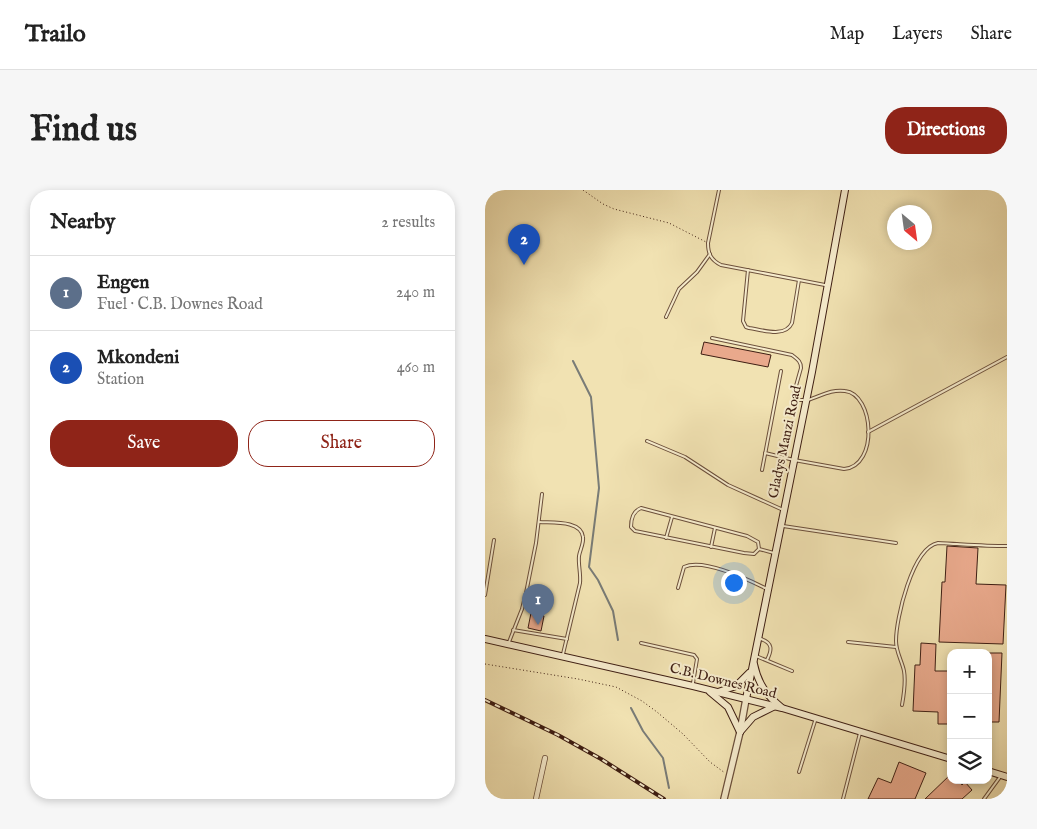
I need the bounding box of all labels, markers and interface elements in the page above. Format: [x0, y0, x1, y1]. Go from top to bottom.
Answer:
text: Trailo [25, 19, 86, 50]
text: Map [830, 23, 864, 46]
text: Layers [892, 23, 943, 46]
text: Share [971, 23, 1012, 46]
button: Directions [885, 107, 1007, 154]
text: Find us [30, 108, 137, 153]
north arrow [887, 205, 932, 250]
text: Nearby [50, 209, 115, 236]
text: 2 results [381, 213, 435, 233]
pin: 2 [508, 224, 540, 265]
text: Engen [97, 271, 149, 295]
text: 1 [63, 283, 69, 303]
text: 240 m [396, 283, 435, 303]
text: Fuel · C.B. Downes Road [97, 295, 263, 315]
text: Mkondeni [97, 346, 179, 370]
text: 2 [62, 358, 70, 378]
text: 460 m [397, 358, 435, 378]
text: Station [97, 370, 144, 390]
street label: Gladys Manzi Road [764, 383, 806, 500]
button: Save [50, 420, 238, 467]
button: Share [248, 420, 435, 467]
your location [721, 570, 747, 596]
pin: 1 [522, 584, 554, 625]
map controls [947, 649, 992, 784]
button: + [947, 649, 992, 694]
street label: C.B. Downes Road [668, 659, 779, 703]
button: − [947, 694, 992, 739]
button: layers [947, 739, 992, 784]

